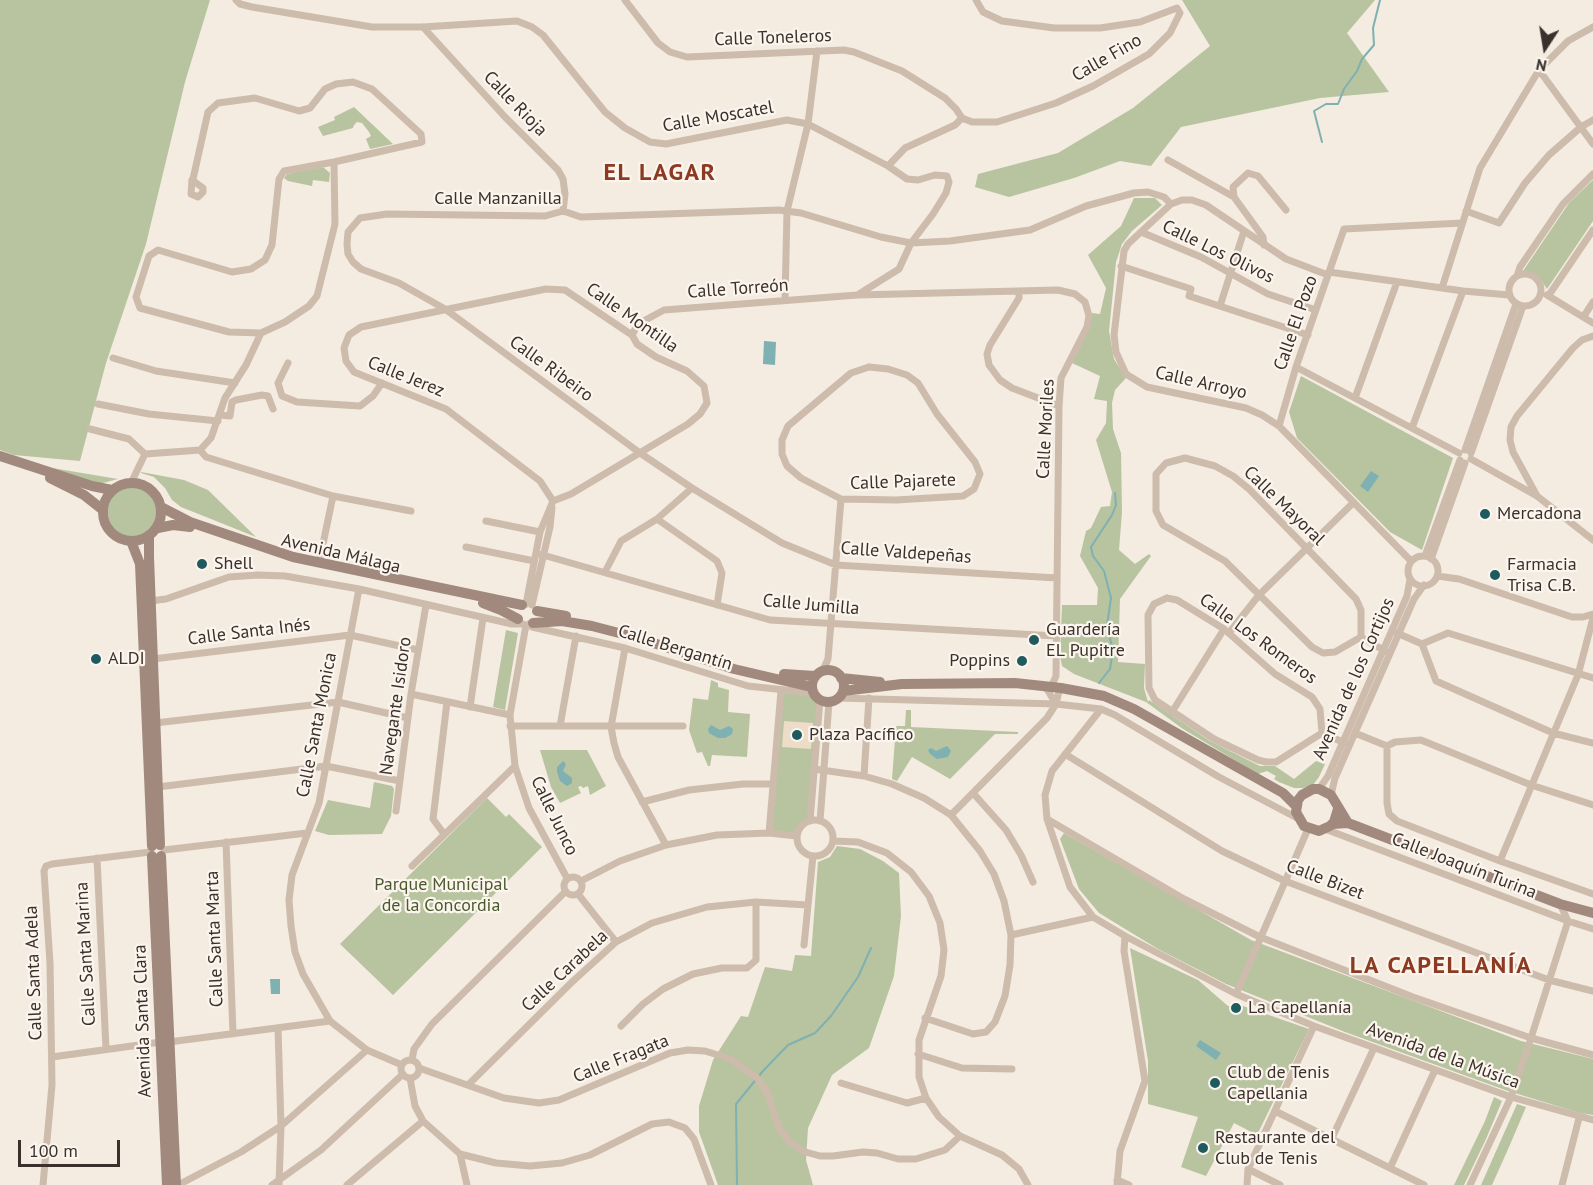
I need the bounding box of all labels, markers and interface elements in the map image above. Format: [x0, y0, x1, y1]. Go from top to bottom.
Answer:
north arrow [1515, 18, 1575, 78]
street label: Calle Toneleros [714, 25, 832, 51]
street label: Calle Fino [1068, 29, 1146, 87]
text: N [1534, 55, 1548, 76]
street label: Calle Rioja [479, 67, 551, 141]
street label: Calle Moscatel [661, 97, 775, 137]
district label: EL LAGAR [604, 159, 716, 187]
street label: Calle Manzanilla [434, 188, 562, 210]
street label: Calle Los Olivos [1159, 216, 1277, 288]
street label: Calle El Pozo [1270, 273, 1322, 373]
street label: Calle Torreón [687, 275, 789, 303]
street label: Calle Montilla [582, 278, 682, 358]
street label: Calle Ribeiro [505, 331, 597, 407]
street label: Calle Jerez [364, 352, 448, 402]
street label: Calle Arroyo [1153, 362, 1249, 404]
street label: Calle Moriles [1033, 378, 1059, 480]
street label: Calle Mayoral [1239, 462, 1329, 550]
street label: Calle Pajarete [850, 469, 956, 495]
place label: Mercadona [1497, 503, 1582, 525]
marker: Mercadona [1478, 507, 1492, 521]
street label: Avenida Málaga [279, 530, 403, 578]
street label: Calle Valdepeñas [840, 538, 972, 568]
place label: Shell [214, 553, 253, 575]
place label: Farmacia Trisa C.B. [1507, 554, 1577, 596]
marker: Shell [195, 557, 209, 571]
marker: Farmacia Trisa C.B. [1488, 568, 1502, 582]
street label: Calle Los Romeros [1195, 589, 1321, 689]
street label: Calle Jumilla [762, 590, 860, 620]
street label: Avenida de los Cortijos [1308, 594, 1400, 764]
street label: Calle Santa Inés [186, 614, 312, 650]
place label: Guardería EL Pupitre [1046, 619, 1125, 662]
street label: Calle Bergantín [615, 620, 735, 676]
marker: Guardería EL Pupitre [1027, 633, 1041, 647]
street label: Navegante Isidoro [376, 635, 416, 777]
place label: ALDI [108, 648, 145, 670]
place label: Poppins [949, 650, 1010, 672]
street label: Calle Santa Monica [292, 651, 342, 799]
marker: ALDI [89, 652, 103, 666]
marker: Poppins [1015, 654, 1029, 668]
place label: Plaza Pacífico [809, 724, 913, 746]
marker: Plaza Pacífico [790, 728, 804, 742]
street label: Calle Junco [526, 773, 582, 859]
street label: Calle Joaquín Turina [1388, 828, 1540, 904]
street label: Calle Bizet [1283, 855, 1367, 905]
street label: Calle Santa Marta [202, 870, 228, 1008]
park label: Parque Municipal de la Concordia [374, 874, 508, 916]
street label: Calle Santa Marina [71, 881, 101, 1027]
street label: Calle Santa Adela [21, 905, 47, 1041]
street label: Calle Carabela [517, 925, 613, 1017]
street label: Avenida Santa Clara [130, 944, 156, 1098]
district label: LA CAPELLANÍA [1350, 952, 1532, 980]
place label: La Capellanía [1248, 997, 1351, 1019]
marker: La Capellanía [1229, 1001, 1243, 1015]
street label: Avenida de la Música [1363, 1018, 1523, 1094]
street label: Calle Fragata [570, 1030, 672, 1088]
place label: Club de Tenis Capellania [1227, 1062, 1329, 1104]
marker: Club de Tenis Capellania [1208, 1076, 1222, 1090]
place label: Restaurante del Club de Tenis [1215, 1127, 1335, 1170]
scale bar [21, 1128, 123, 1166]
text: 100 m [29, 1139, 78, 1162]
marker: Restaurante del Club de Tenis [1196, 1141, 1210, 1155]

